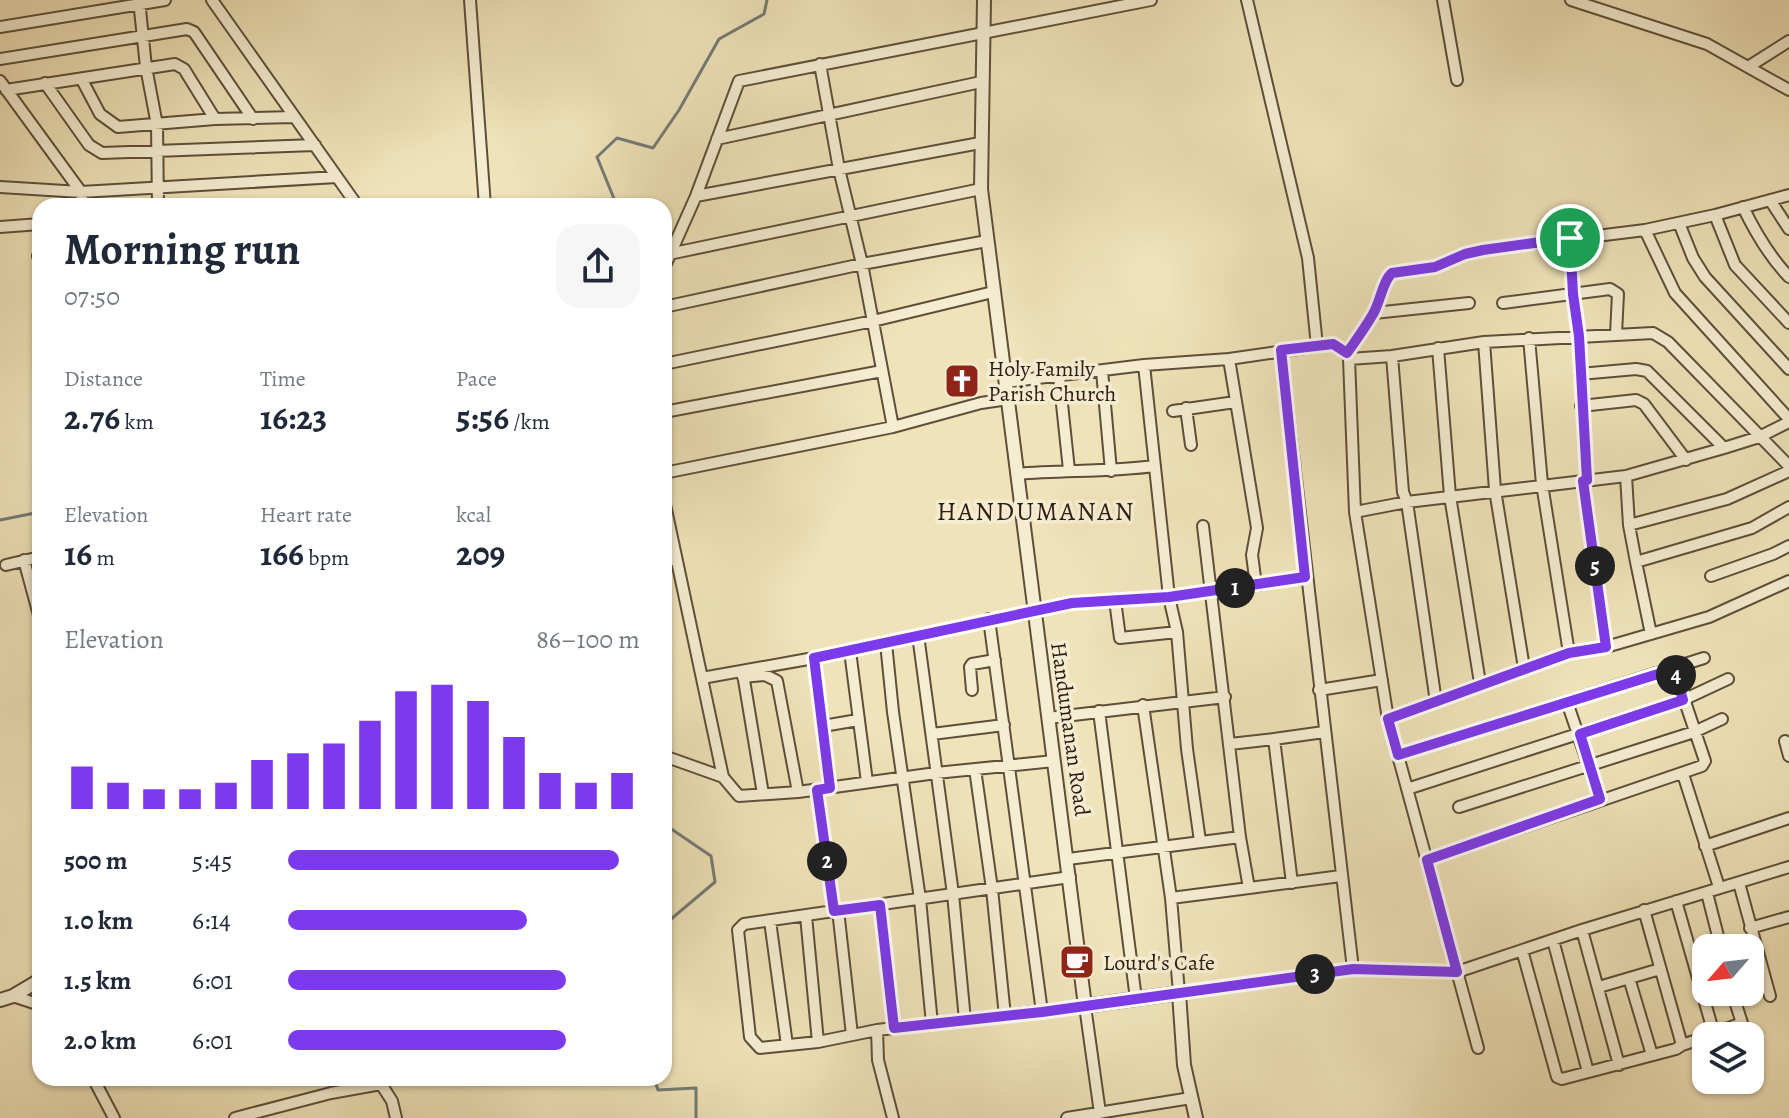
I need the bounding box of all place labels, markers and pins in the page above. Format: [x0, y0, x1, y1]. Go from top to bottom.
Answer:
pin [1536, 204, 1604, 272]
place label: Holy Family Parish Church [988, 354, 1116, 409]
church icon: Holy Family Parish Church [943, 362, 981, 400]
pin: 5 [1575, 546, 1615, 586]
pin: 1 [1215, 568, 1255, 608]
pin: 4 [1656, 655, 1696, 695]
pin: 2 [807, 841, 847, 881]
cafe icon: Lourd's Cafe [1058, 943, 1096, 981]
place label: Lourd's Cafe [1103, 948, 1215, 978]
pin: 3 [1295, 954, 1335, 994]

